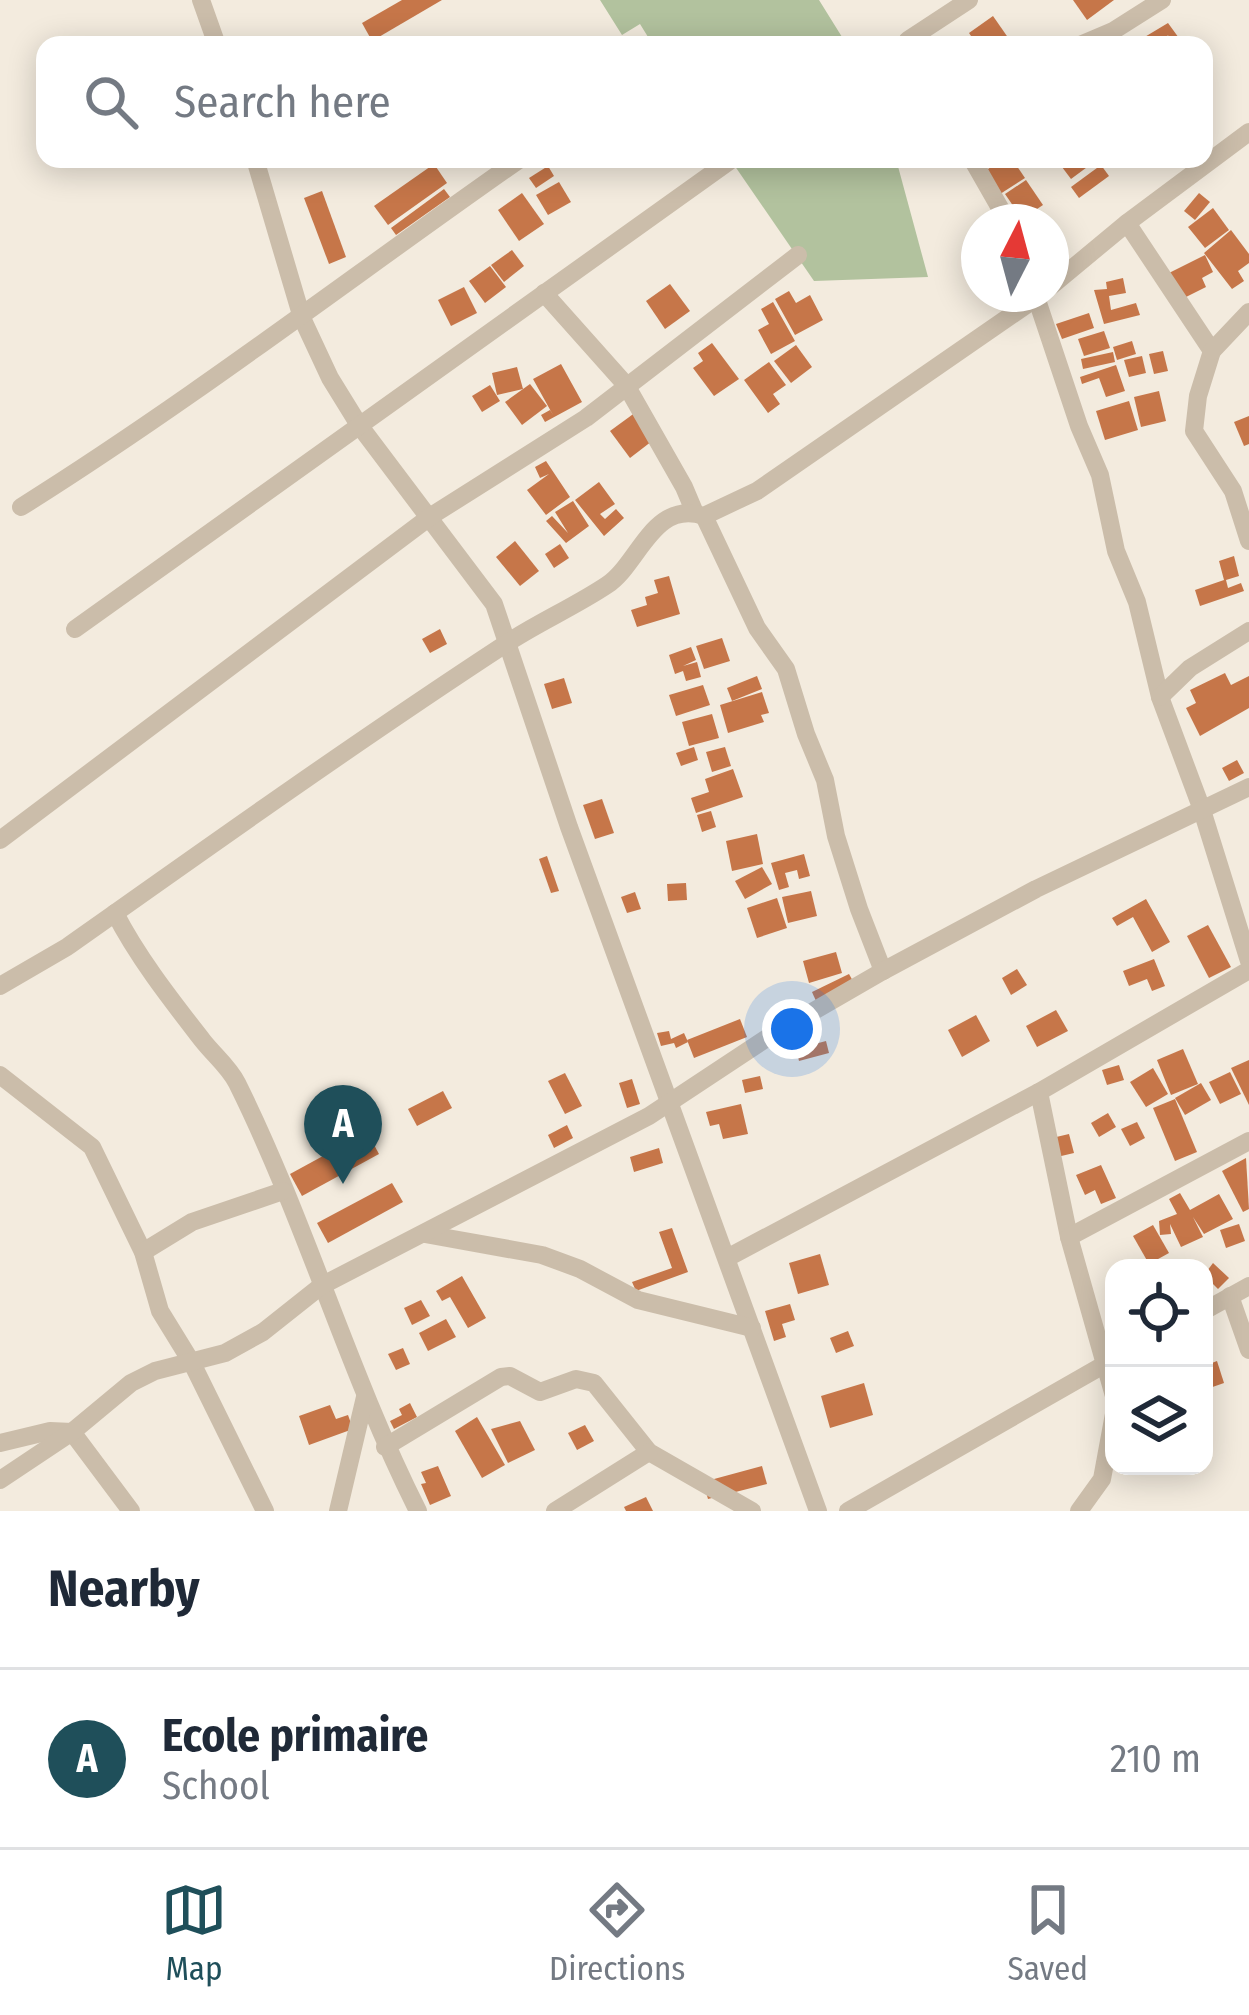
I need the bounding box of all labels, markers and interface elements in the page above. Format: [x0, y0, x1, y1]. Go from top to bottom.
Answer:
search box [36, 36, 1213, 168]
icon: search [78, 69, 144, 135]
text: Search here [174, 75, 391, 129]
north arrow [961, 204, 1069, 312]
your location [762, 999, 822, 1059]
pin: A [304, 1085, 382, 1184]
map controls [1105, 1259, 1213, 1475]
button: locate [1105, 1259, 1213, 1367]
button: layers [1105, 1367, 1213, 1475]
text: Nearby [48, 1558, 200, 1620]
text: Ecole primaire [162, 1709, 428, 1763]
text: A [76, 1736, 98, 1782]
text: 210 m [1110, 1736, 1201, 1782]
text: School [162, 1763, 270, 1809]
tab: Map [161, 1877, 227, 1989]
tab: Directions [549, 1877, 685, 1989]
tab: Saved [1007, 1877, 1088, 1989]

